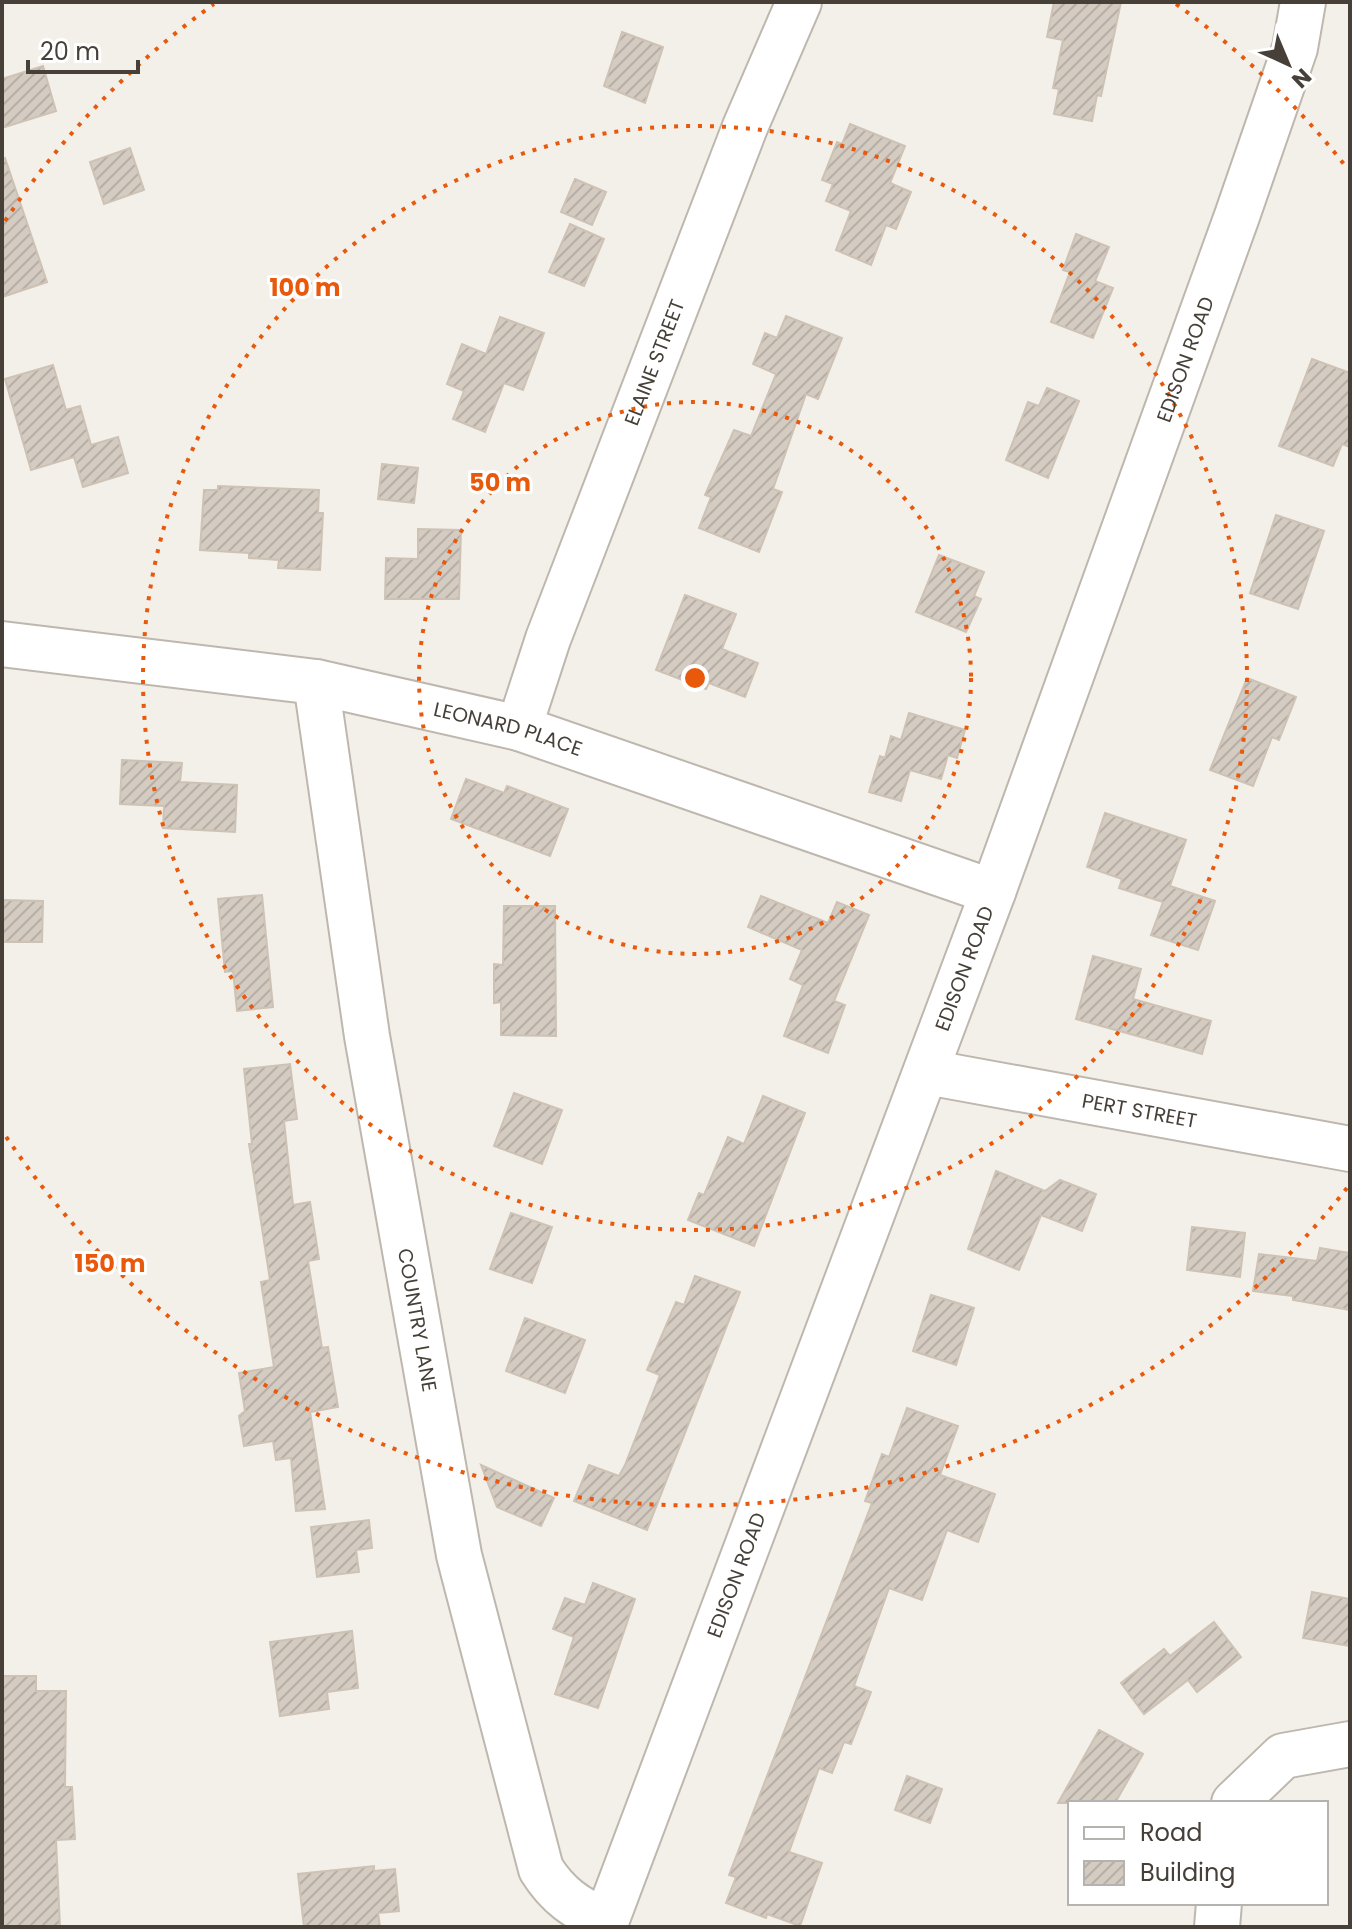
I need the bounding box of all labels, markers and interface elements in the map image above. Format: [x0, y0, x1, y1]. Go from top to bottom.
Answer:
scale bar [28, 24, 138, 74]
north arrow [1248, 24, 1328, 104]
text: 20 m [40, 35, 100, 68]
text: N [1285, 61, 1318, 95]
text: 100 m [270, 271, 340, 304]
street label: EDISON ROAD [1150, 293, 1221, 426]
street label: ELAINE STREET [617, 295, 691, 430]
text: 50 m [469, 466, 531, 499]
centre of rings [681, 664, 709, 692]
street label: LEONARD PLACE [431, 695, 586, 763]
street label: EDISON ROAD [928, 902, 1001, 1035]
street label: PERT STREET [1080, 1086, 1199, 1135]
street label: COUNTRY LANE [391, 1246, 444, 1394]
text: 150 m [75, 1247, 145, 1280]
street label: EDISON ROAD [700, 1508, 773, 1642]
legend [1068, 1801, 1328, 1905]
text: Road [1140, 1816, 1202, 1849]
text: Building [1140, 1856, 1236, 1889]

